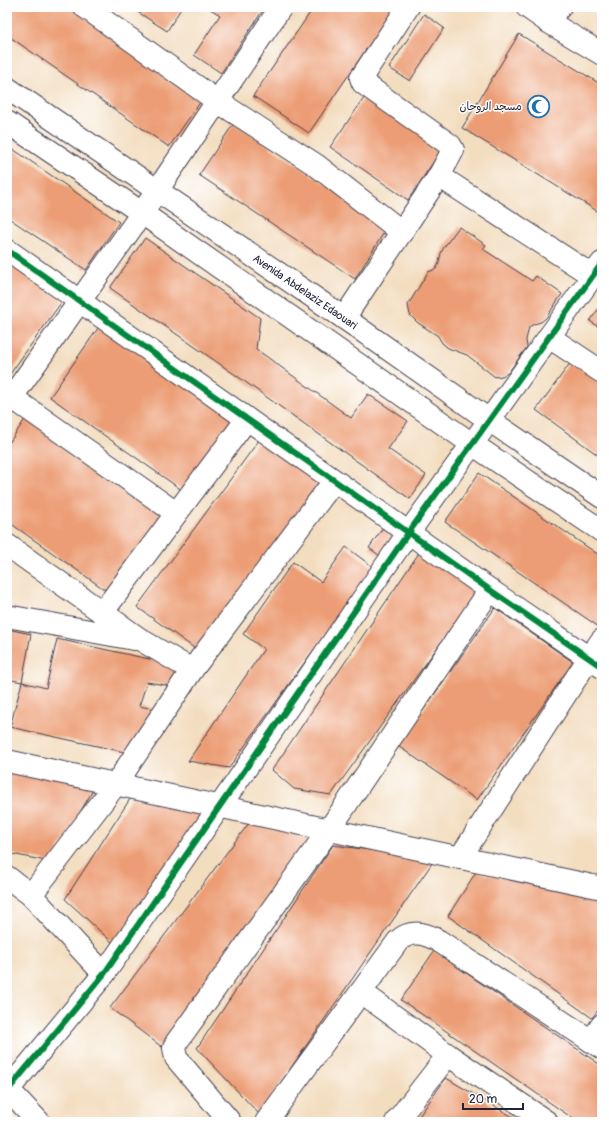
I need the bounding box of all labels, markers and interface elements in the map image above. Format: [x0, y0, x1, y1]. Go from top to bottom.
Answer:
mosque icon: مسجد الروحان [525, 93, 551, 119]
place label: مسجد الروحان [459, 100, 522, 114]
street label: Avenida Abdelaziz Edaouari [250, 251, 360, 332]
scale bar [463, 1085, 523, 1111]
text: 20 m [469, 1092, 498, 1107]

